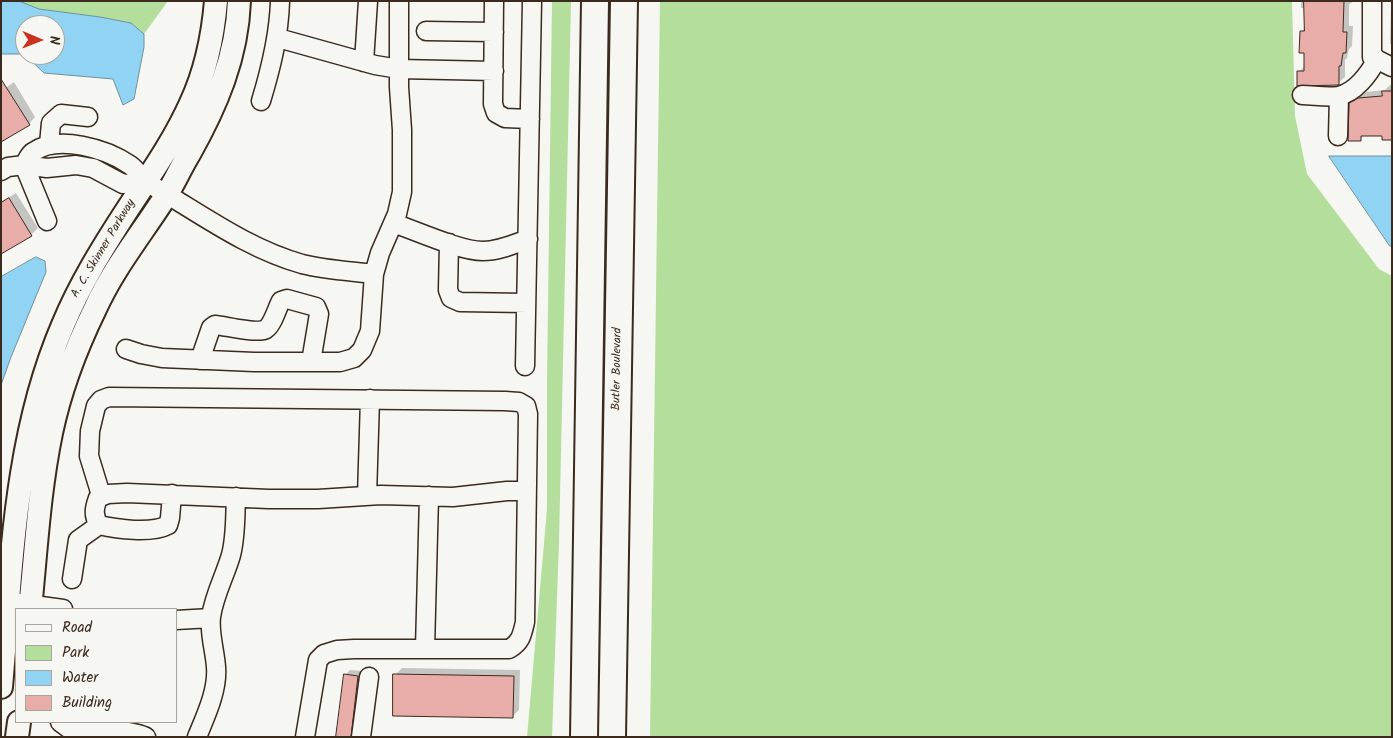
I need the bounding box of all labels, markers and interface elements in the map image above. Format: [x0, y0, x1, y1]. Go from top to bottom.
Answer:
north arrow [15, 15, 65, 65]
text: N [43, 36, 65, 45]
street label: A. C. Skinner Parkway [69, 197, 139, 301]
street label: Butler Boulevard [610, 327, 626, 411]
legend [15, 608, 178, 723]
text: Road [62, 616, 92, 640]
text: Park [62, 641, 89, 665]
text: Water [62, 666, 98, 690]
text: Building [62, 691, 112, 715]

